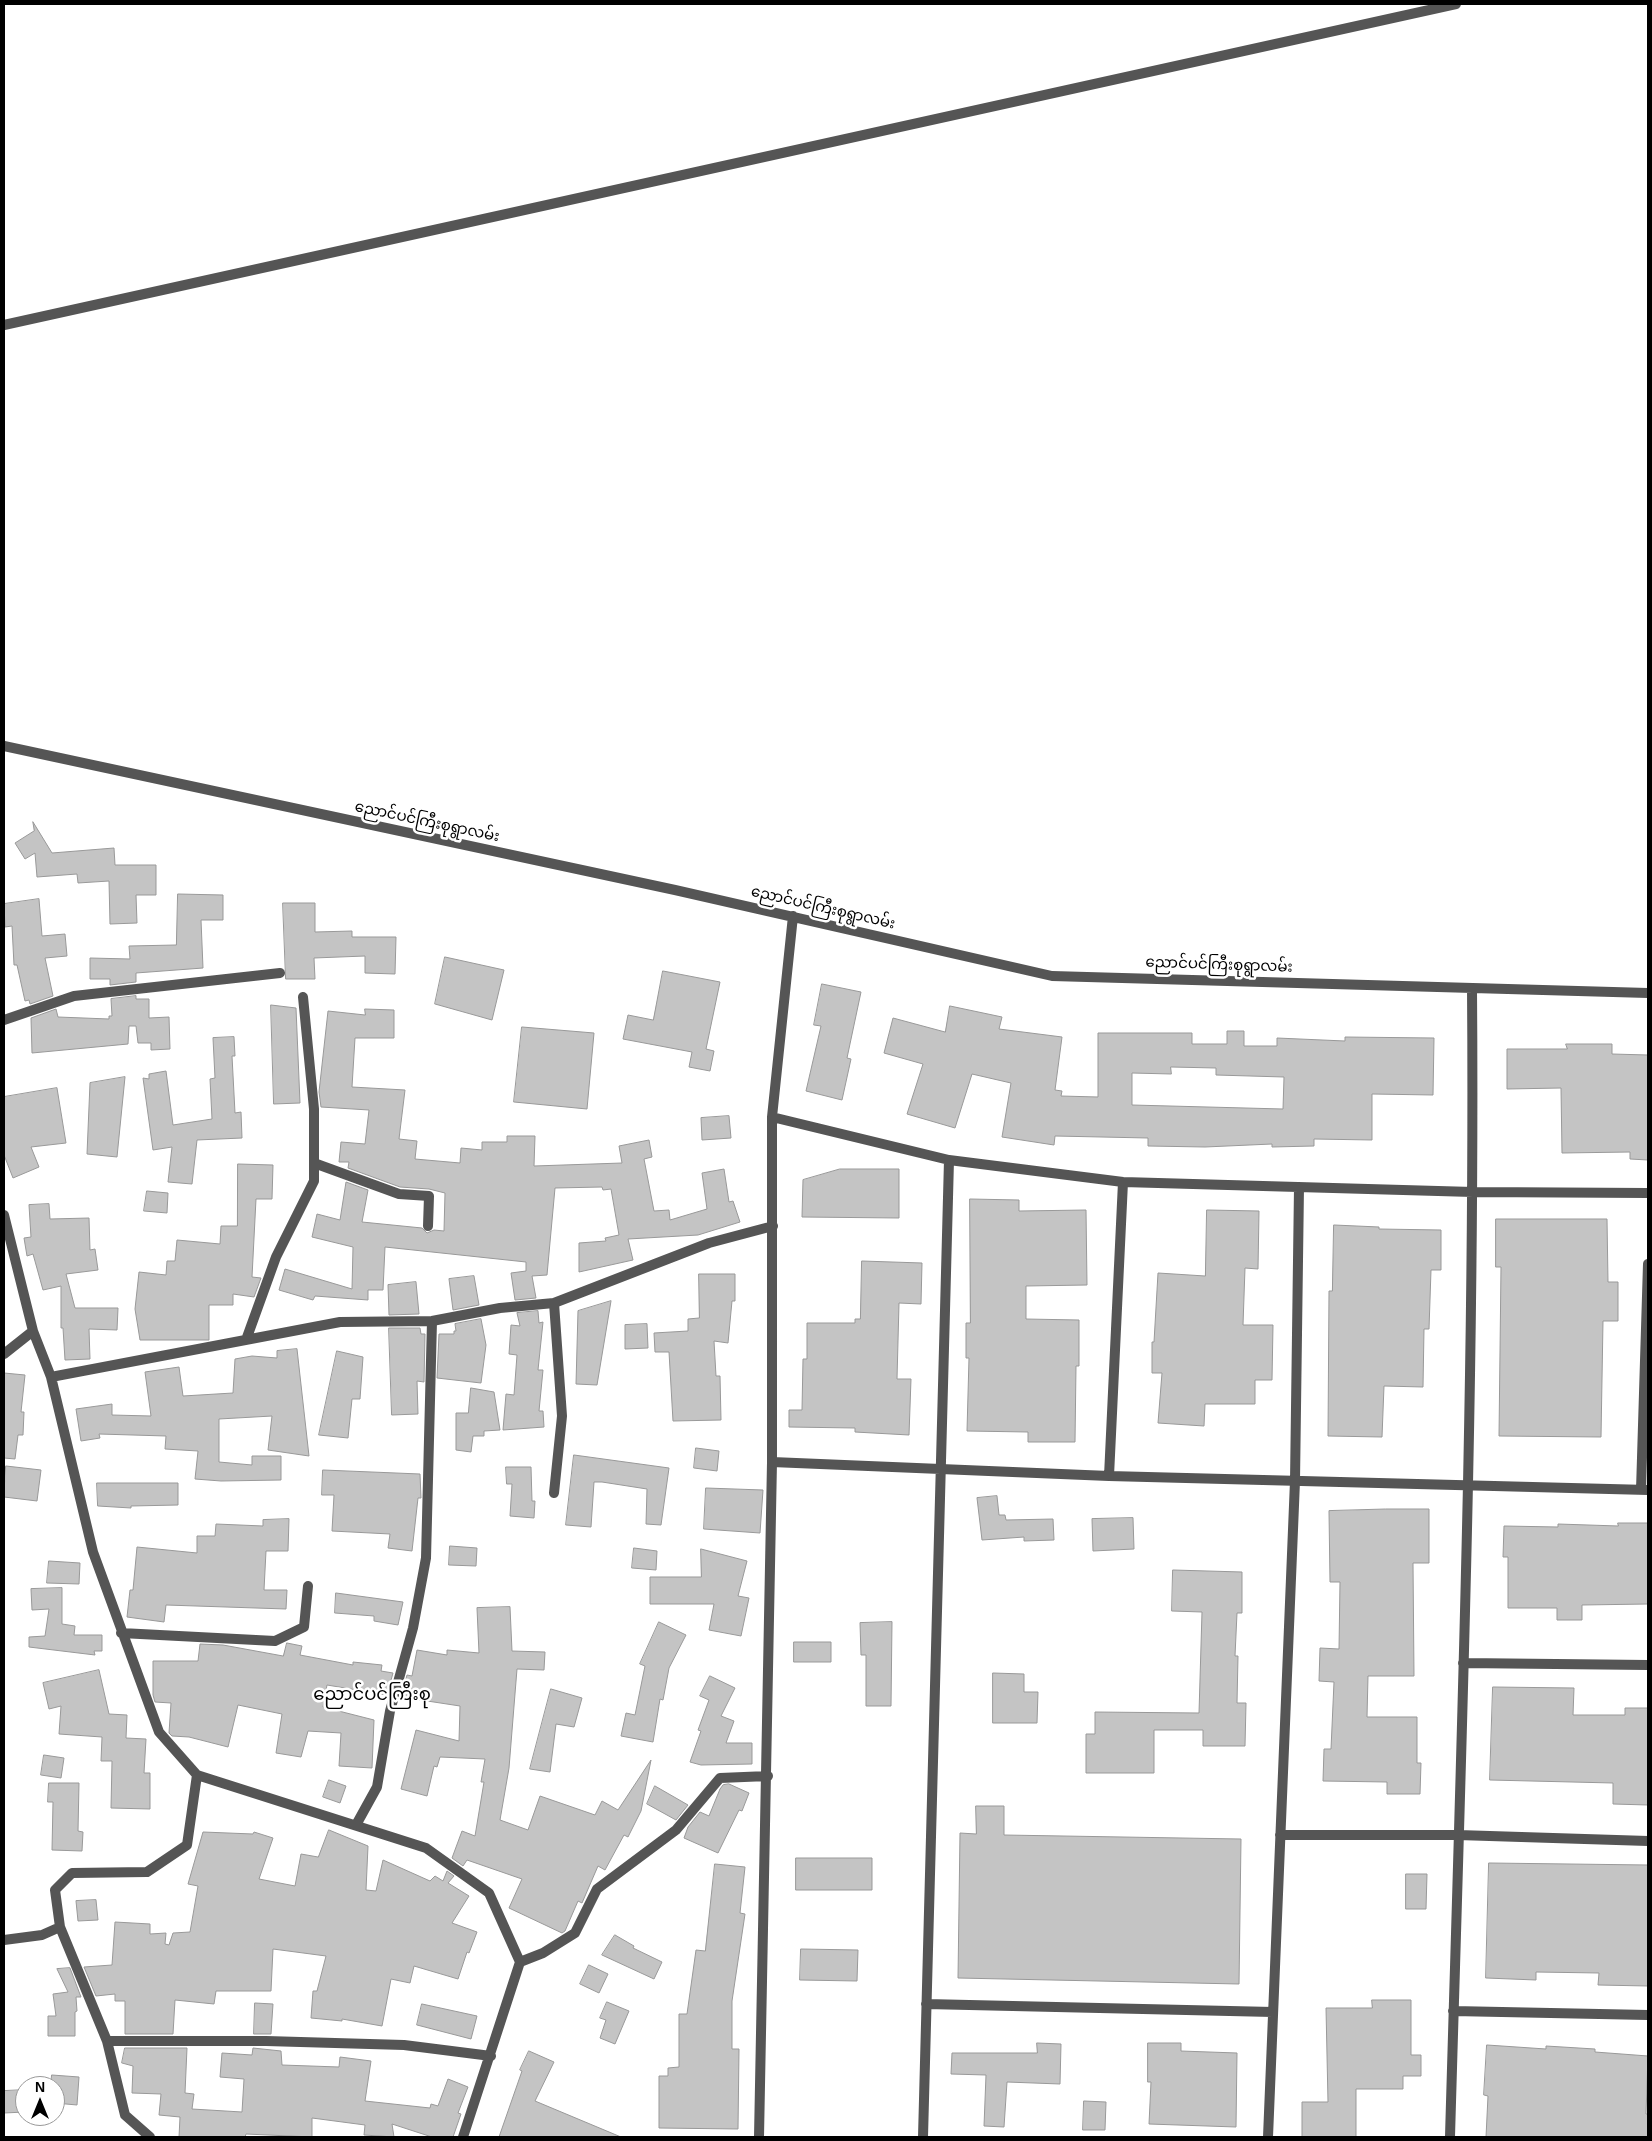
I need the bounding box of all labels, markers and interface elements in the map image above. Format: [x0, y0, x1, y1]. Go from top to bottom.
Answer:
street label: ညောင်ပင်ကြီးစုရွာလမ်း [353, 798, 501, 846]
street label: ညောင်ပင်ကြီးစုရွာလမ်း [749, 883, 897, 933]
street label: ညောင်ပင်ကြီးစုရွာလမ်း [1145, 953, 1293, 977]
district label: ညောင်ပင်ကြီးစု [313, 1684, 431, 1706]
north arrow [15, 2076, 65, 2126]
text: N [35, 2079, 45, 2095]

